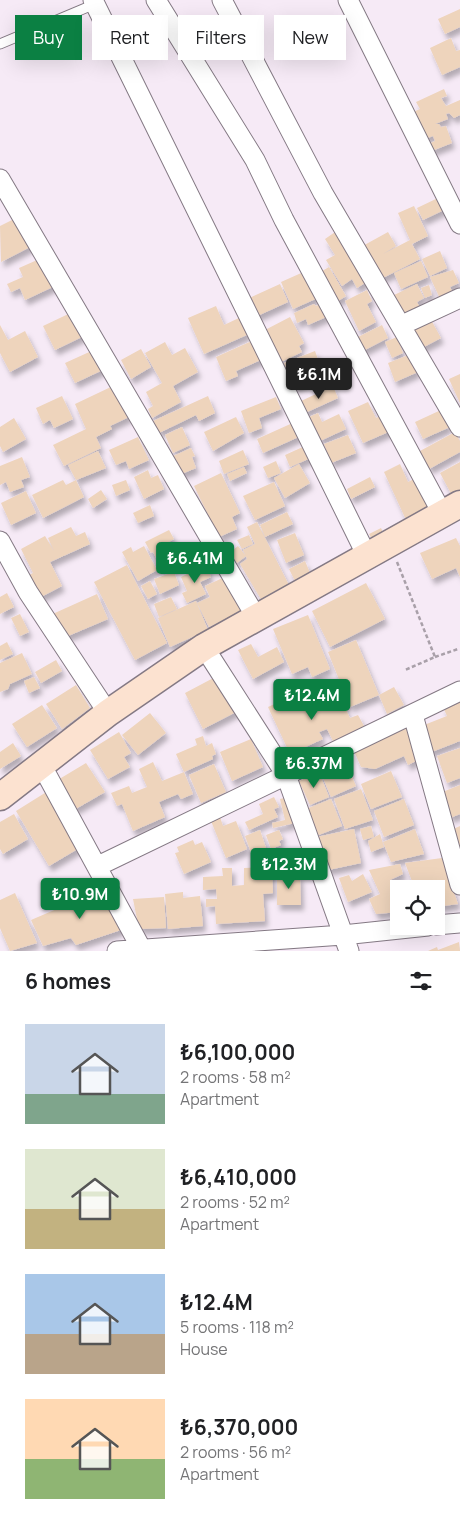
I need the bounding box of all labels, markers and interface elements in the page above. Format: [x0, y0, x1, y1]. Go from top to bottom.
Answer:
chip: Buy [15, 15, 82, 60]
chip: Rent [92, 15, 168, 60]
chip: Filters [178, 15, 264, 60]
chip: New [274, 15, 346, 60]
pin: ₺6.1M [284, 358, 354, 400]
text: ₺6.1M [297, 363, 341, 385]
pin: ₺6.41M [154, 542, 236, 584]
text: ₺6.41M [167, 547, 223, 569]
pin: ₺12.4M [271, 678, 353, 721]
text: ₺12.4M [284, 684, 340, 706]
pin: ₺6.37M [273, 746, 355, 789]
text: ₺6.37M [286, 752, 342, 774]
pin: ₺12.3M [248, 848, 330, 890]
text: ₺12.3M [262, 853, 316, 875]
pin: ₺10.9M [39, 878, 121, 920]
map controls [390, 880, 445, 935]
button: locate [390, 880, 445, 935]
text: ₺10.9M [52, 883, 108, 905]
text: 6 homes [25, 967, 111, 995]
icon: filters [407, 967, 435, 995]
text: ₺6,100,000 [180, 1038, 295, 1066]
icon: home [65, 1044, 125, 1104]
text: 2 rooms · 58 m² [180, 1066, 291, 1088]
text: Apartment [180, 1088, 259, 1110]
text: ₺6,410,000 [180, 1163, 297, 1191]
icon: home [65, 1169, 125, 1229]
text: 2 rooms · 52 m² [180, 1191, 290, 1213]
text: Apartment [180, 1213, 259, 1235]
text: ₺12.4M [180, 1288, 253, 1316]
icon: home [65, 1294, 125, 1354]
text: 5 rooms · 118 m² [180, 1316, 294, 1338]
text: House [180, 1338, 228, 1360]
text: ₺6,370,000 [180, 1413, 298, 1441]
icon: home [65, 1419, 125, 1479]
text: 2 rooms · 56 m² [180, 1441, 291, 1463]
text: Apartment [180, 1463, 259, 1485]

